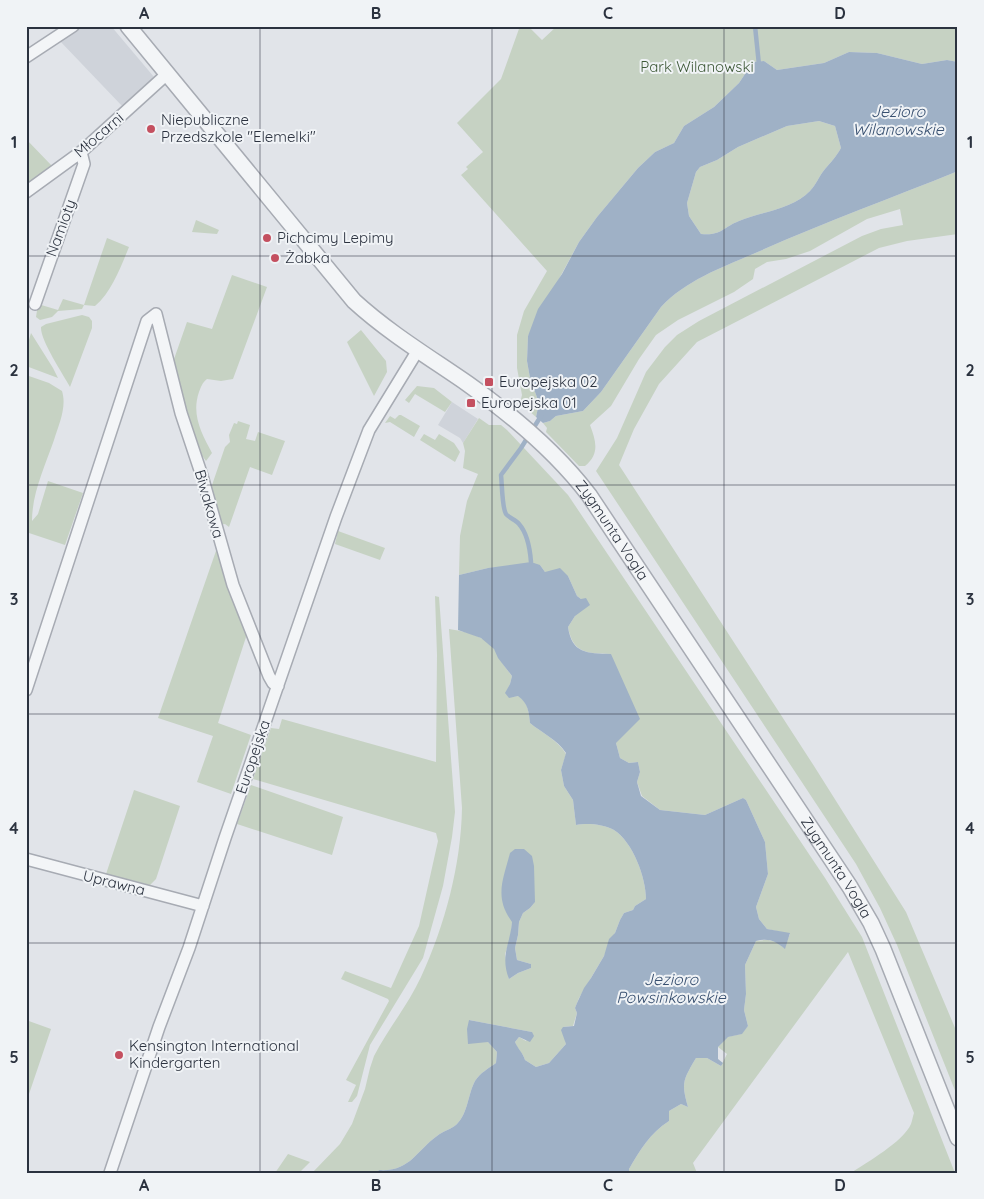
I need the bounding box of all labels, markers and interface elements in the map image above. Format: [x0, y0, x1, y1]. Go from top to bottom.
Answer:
text: A [139, 3, 150, 23]
text: B [371, 3, 381, 23]
text: C [603, 3, 613, 23]
text: D [834, 3, 846, 23]
park label: Park Wilanowski [640, 57, 754, 76]
water label: Jezioro Wilanowskie [852, 101, 945, 139]
street label: Młocarni [70, 108, 127, 161]
place label: Niepubliczne Przedszkole "Elemelki" [161, 110, 316, 146]
marker: Niepubliczne Przedszkole "Elemelki" [145, 123, 157, 135]
text: 1 [11, 132, 17, 152]
text: 1 [967, 132, 973, 152]
street label: Namioty [41, 197, 80, 259]
place label: Pichcimy Lepimy [277, 228, 394, 247]
marker: Pichcimy Lepimy [261, 232, 273, 244]
place label: Żabka [285, 248, 330, 267]
marker: Żabka [269, 252, 281, 264]
text: 2 [9, 360, 19, 380]
text: 2 [965, 360, 975, 380]
place label: Europejska 02 [499, 372, 597, 391]
marker: Europejska 02 [483, 376, 495, 388]
place label: Europejska 01 [481, 393, 577, 412]
marker: Europejska 01 [465, 397, 477, 409]
street label: Biwakowa [191, 467, 228, 540]
street label: Zygmunta Vogla [572, 476, 653, 584]
text: 3 [10, 589, 18, 609]
text: 3 [966, 589, 974, 609]
street label: Europejska [231, 717, 274, 796]
street label: Zygmunta Vogla [797, 813, 876, 922]
text: 4 [9, 818, 19, 838]
text: 4 [965, 818, 975, 838]
street label: Uprawna [81, 866, 147, 899]
water label: Jezioro Powsinkowskie [616, 969, 727, 1007]
place label: Kensington International Kindergarten [129, 1036, 299, 1072]
text: 5 [9, 1047, 19, 1067]
text: 5 [965, 1047, 975, 1067]
marker: Kensington International Kindergarten [113, 1049, 125, 1061]
text: A [139, 1175, 150, 1195]
text: B [371, 1175, 381, 1195]
text: C [603, 1175, 613, 1195]
text: D [834, 1175, 846, 1195]

